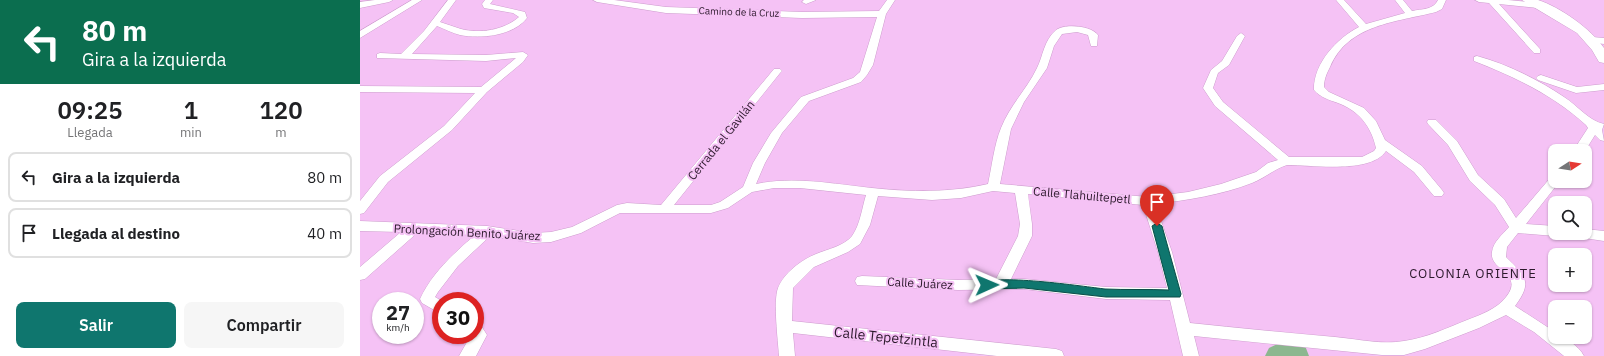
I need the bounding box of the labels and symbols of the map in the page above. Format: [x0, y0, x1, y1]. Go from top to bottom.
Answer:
street label: Camino de la Cruz [698, 4, 780, 20]
street label: Cerrada el Gavilán [684, 97, 758, 183]
north arrow [1548, 144, 1592, 188]
street label: Calle Tlahuiltepetl [1033, 183, 1131, 207]
pin [1140, 185, 1174, 226]
street label: Prolongación Benito Juárez [393, 221, 541, 243]
position arrow [966, 264, 1008, 306]
district label: COLONIA ORIENTE [1409, 265, 1537, 282]
street label: Calle Juárez [887, 274, 954, 292]
speed limit sign: 30 [432, 292, 484, 344]
street label: Calle Tepetzintla [833, 323, 939, 351]

